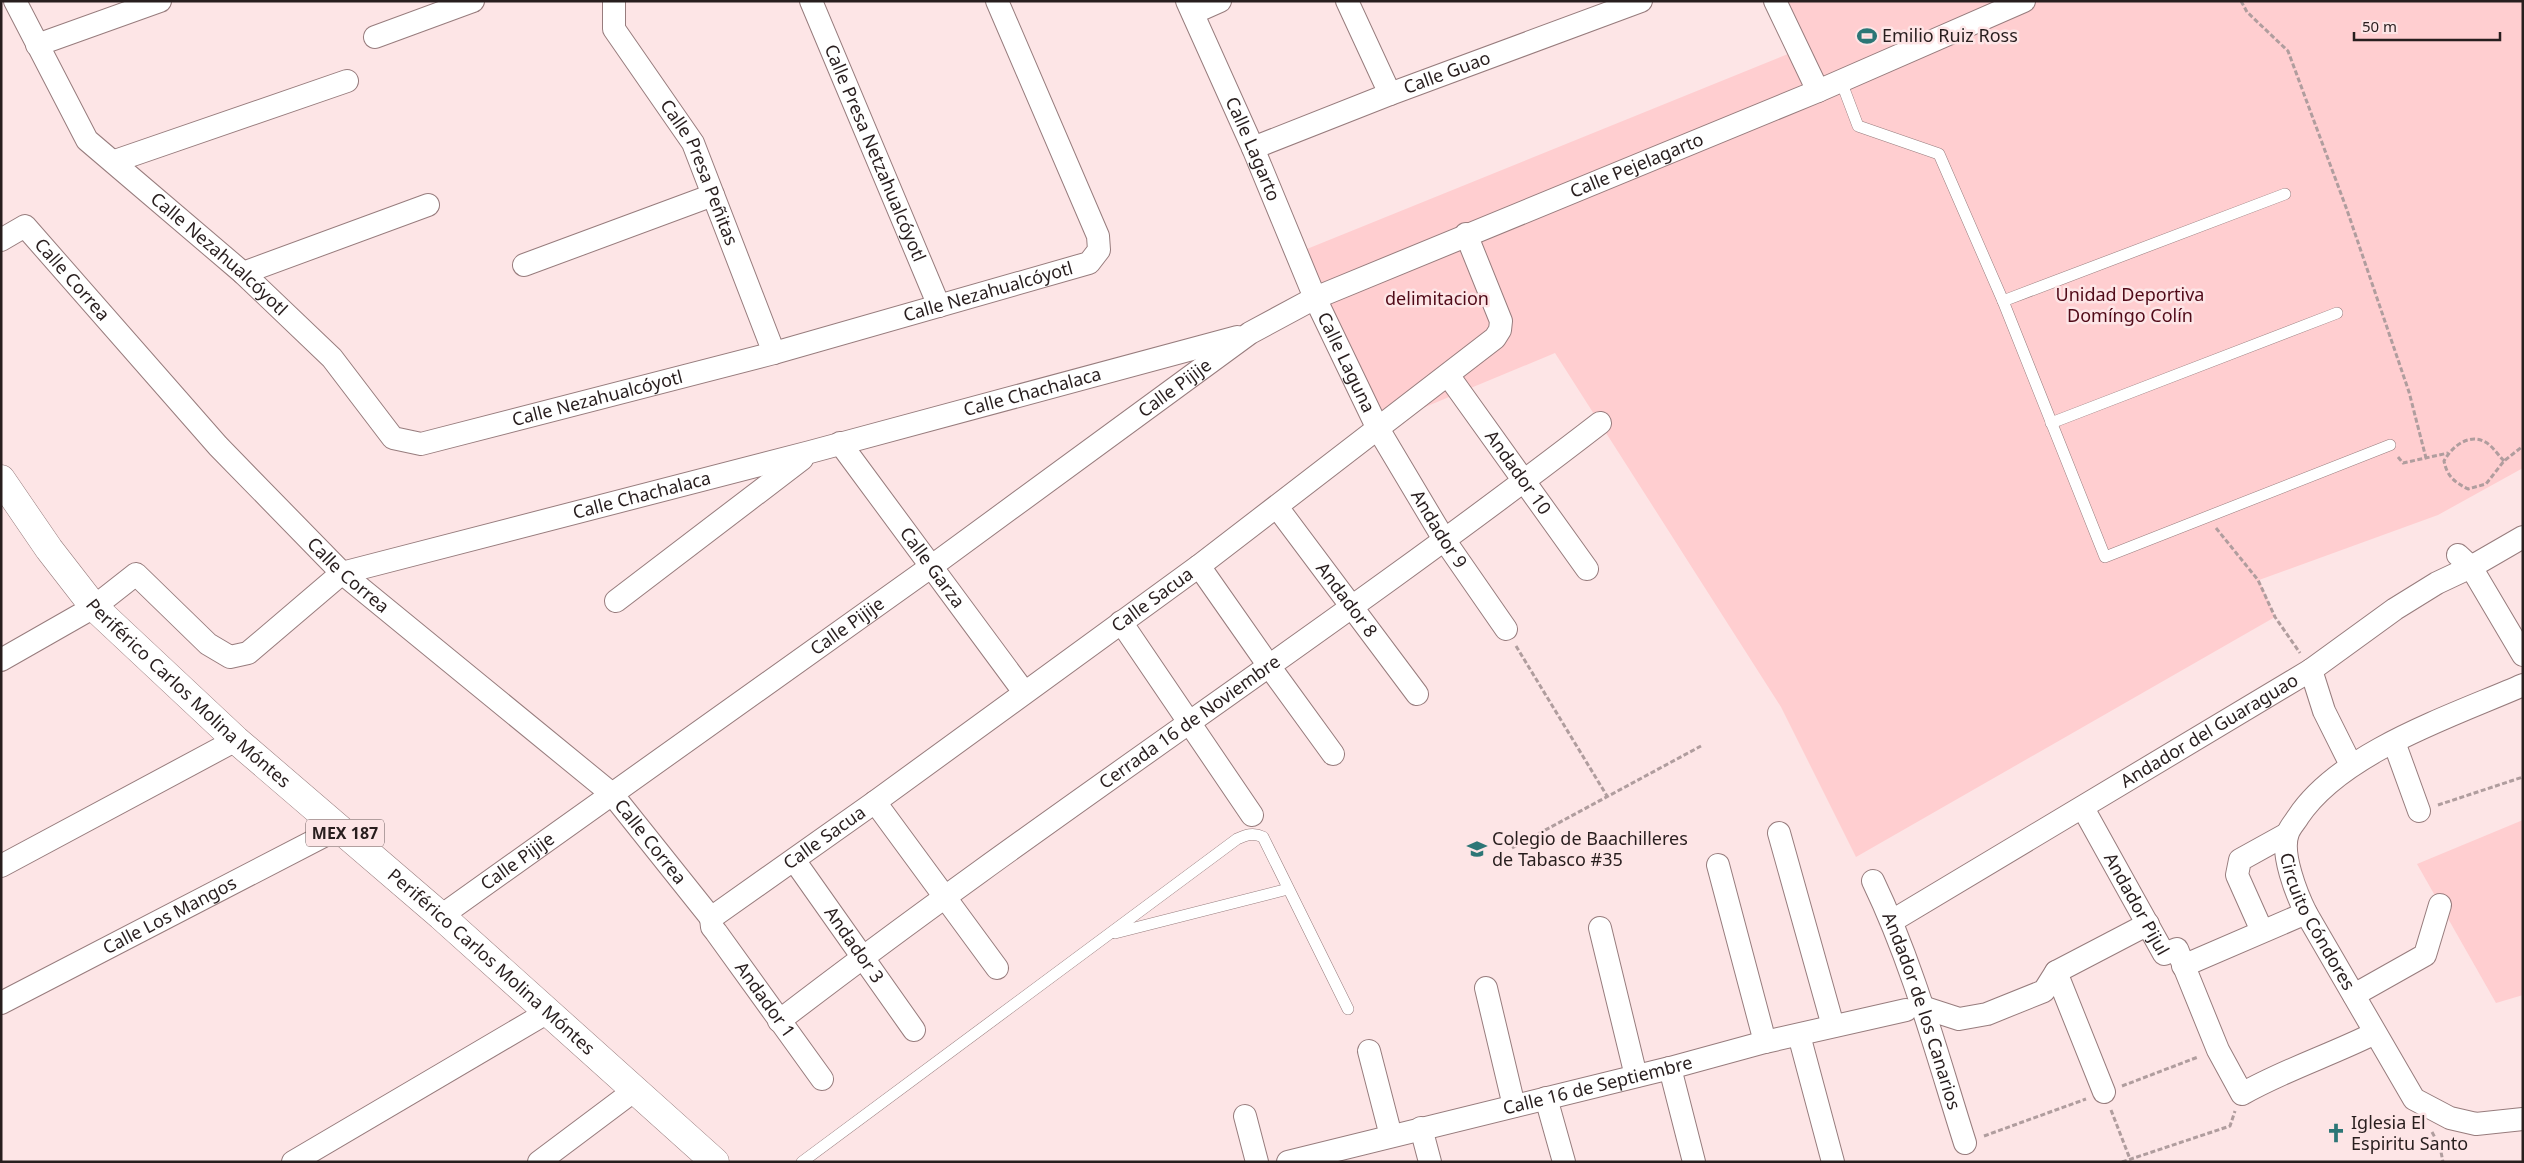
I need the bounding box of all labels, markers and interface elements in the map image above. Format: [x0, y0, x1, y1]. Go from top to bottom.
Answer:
scale bar [2354, 10, 2500, 42]
text: 50 m [2362, 16, 2397, 36]
place label: Emilio Ruiz Ross [1882, 23, 2018, 47]
sports icon: Emilio Ruiz Ross [1856, 25, 1878, 47]
street label: Calle Presa Netzahualcóyotl [820, 40, 932, 265]
street label: Calle Guao [1400, 45, 1493, 99]
street label: Calle Lagarto [1221, 93, 1287, 204]
street label: Calle Presa Peñitas [655, 94, 744, 249]
street label: Calle Pejelagarto [1566, 126, 1707, 203]
street label: Calle Nezahualcóyotl [146, 186, 293, 320]
street label: Calle Correa [30, 232, 116, 325]
street label: Calle Nezahualcóyotl [900, 255, 1075, 327]
park label: Unidad Deportiva Domíngo Colín [2056, 282, 2204, 327]
park label: delimitacion [1385, 286, 1489, 310]
street label: Calle Laguna [1313, 308, 1381, 416]
street label: Calle Pijije [1133, 352, 1216, 422]
street label: Calle Chachalaca [961, 361, 1104, 421]
street label: Calle Nezahualcóyotl [509, 364, 685, 431]
street label: Andador 10 [1480, 425, 1557, 519]
street label: Calle Chachalaca [570, 465, 713, 524]
street label: Andador 9 [1406, 485, 1473, 573]
street label: Calle Garza [895, 522, 971, 612]
street label: Calle Correa [302, 532, 395, 618]
street label: Andador 8 [1311, 557, 1383, 642]
street label: Calle Sacua [1106, 561, 1197, 637]
street label: Calle Pijije [805, 591, 888, 660]
street label: Periférico Carlos Molina Móntes [81, 593, 296, 793]
street label: Cerrada 16 de Noviembre [1094, 649, 1284, 794]
street label: Andador del Guaraguao [2116, 667, 2302, 793]
street label: Calle Correa [610, 794, 692, 889]
street label: Calle Sacua [778, 800, 870, 874]
road number: MEX 187 [306, 820, 384, 846]
street label: Calle Pijije [475, 826, 559, 895]
place label: Colegio de Baachilleres de Tabasco #35 [1492, 826, 1688, 871]
school or university icon: Colegio de Baachilleres de Tabasco #35 [1466, 838, 1488, 860]
street label: Andador Pijul [2099, 848, 2175, 959]
street label: Circuito Cóndores [2275, 851, 2361, 994]
street label: Periférico Carlos Molina Móntes [383, 863, 601, 1060]
street label: Calle Los Mangos [98, 870, 240, 959]
street label: Andador 3 [820, 901, 890, 987]
street label: Andador de los Canarios [1878, 908, 1967, 1112]
street label: Andador 1 [730, 956, 801, 1042]
street label: Calle 16 de Septiembre [1500, 1049, 1695, 1120]
place label: Iglesia El Espiritu Santo [2351, 1110, 2468, 1155]
church icon: Iglesia El Espiritu Santo [2325, 1122, 2347, 1144]

